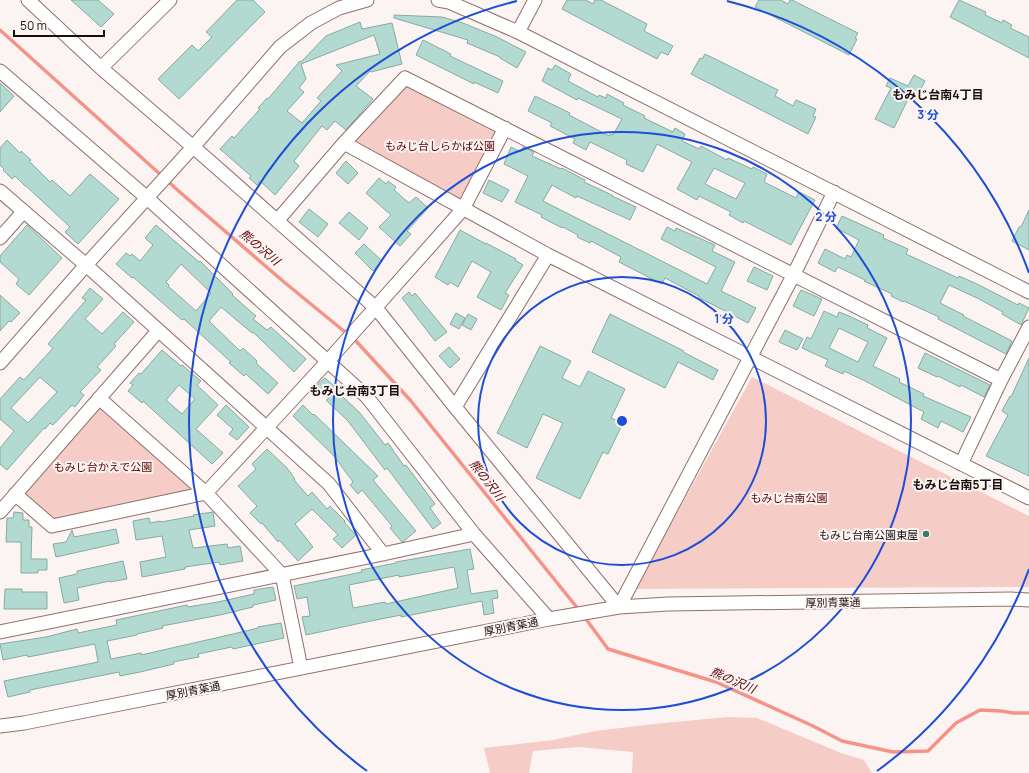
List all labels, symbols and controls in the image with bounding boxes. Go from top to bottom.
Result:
scale bar [14,12,104,38]
text: 50 m [20,17,47,34]
district label: もみじ台南4丁目 [892,86,984,103]
text: 3 分 [917,106,939,123]
park label: もみじ台しらかば公園 [385,138,495,153]
text: 2 分 [815,208,837,225]
water label: 熊の沢川 [236,225,285,270]
text: 1 分 [714,310,734,327]
district label: もみじ台南3丁目 [310,382,400,399]
centre of rings [615,414,629,428]
water label: 熊の沢川 [466,456,510,506]
park label: もみじ台かえで公園 [54,459,152,474]
district label: もみじ台南5丁目 [912,476,1004,493]
park label: もみじ台南公園 [751,490,828,505]
place label: もみじ台南公園東屋 [819,527,918,542]
marker: もみじ台南公園東屋 [921,529,931,539]
street label: 厚別青葉通 [805,594,861,610]
street label: 厚別青葉通 [483,613,539,639]
water label: 熊の沢川 [708,663,760,698]
street label: 厚別青葉通 [165,677,221,703]

